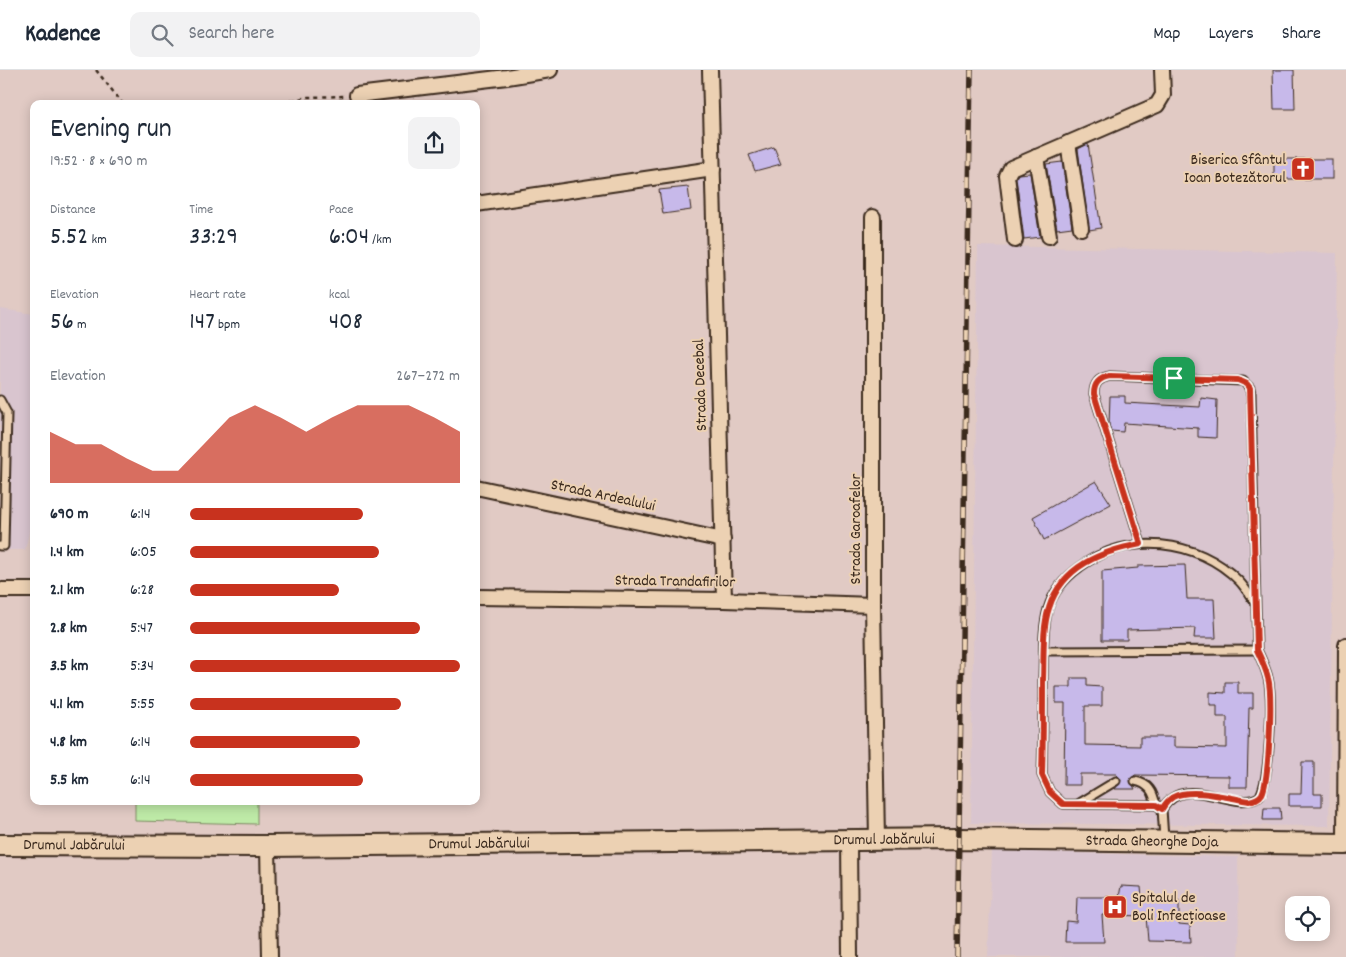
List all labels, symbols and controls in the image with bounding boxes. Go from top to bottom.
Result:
search box [130,12,480,57]
text: Kadence [25,18,100,52]
icon: search [148,21,176,49]
text: Search here [188,21,274,48]
text: Map [1153,22,1180,47]
text: Layers [1208,22,1254,47]
text: Share [1282,22,1321,47]
text: Evening run [50,111,172,151]
button: share [408,117,460,169]
place label: Biserica Sfântul Ioan Botezătorul [1184,149,1286,190]
text: 19:52 · 8 × 690 m [50,150,147,173]
church icon: Biserica Sfântul Ioan Botezătorul [1290,156,1316,182]
text: Distance [50,200,96,220]
text: Time [189,200,213,220]
text: Pace [329,200,353,220]
text: 5.52 [50,220,88,256]
text: 33:29 [189,220,238,256]
text: 6:04 [329,220,369,256]
text: km [88,230,107,250]
text: /km [369,230,392,250]
text: Elevation [50,285,99,305]
text: Heart rate [189,285,246,305]
text: kcal [329,285,350,305]
text: 56 [50,305,74,341]
text: 147 [189,305,215,341]
text: 408 [329,305,363,341]
text: m [74,315,87,335]
text: bpm [215,315,240,335]
street label: Strada Decebal [688,338,714,431]
pin [1153,357,1195,399]
icon: arrive [1160,364,1188,392]
text: Elevation [50,365,106,388]
text: 267–272 m [396,365,460,388]
street label: Strada Ardealului [549,474,657,518]
street label: Strada Garoafelor [845,474,868,584]
text: 690 m [50,503,89,526]
text: 6:14 [130,503,151,526]
text: 1.4 km [50,541,84,564]
text: 6:05 [130,541,157,564]
street label: Strada Trandafirilor [615,569,735,595]
text: 2.1 km [50,579,84,602]
text: 6:28 [130,579,154,602]
text: 2.8 km [50,617,87,640]
text: 5:47 [130,617,153,640]
text: 3.5 km [50,655,88,678]
text: 5:34 [130,655,154,678]
text: 4.1 km [50,693,84,716]
text: 5:55 [130,693,155,716]
text: 4.8 km [50,731,87,754]
text: 6:14 [130,731,151,754]
text: 5.5 km [50,769,89,792]
text: 6:14 [130,769,151,792]
street label: Drumul Jabărului [833,828,935,852]
street label: Strada Gheorghe Doja [1085,829,1219,854]
street label: Drumul Jabărului [428,832,530,856]
street label: Drumul Jabărului [23,834,125,857]
place label: Spitalul de Boli Infecțioase [1132,887,1226,928]
hospital icon: Spitalul de Boli Infecțioase [1102,894,1128,920]
map controls [1285,896,1330,941]
button: locate [1285,896,1330,941]

